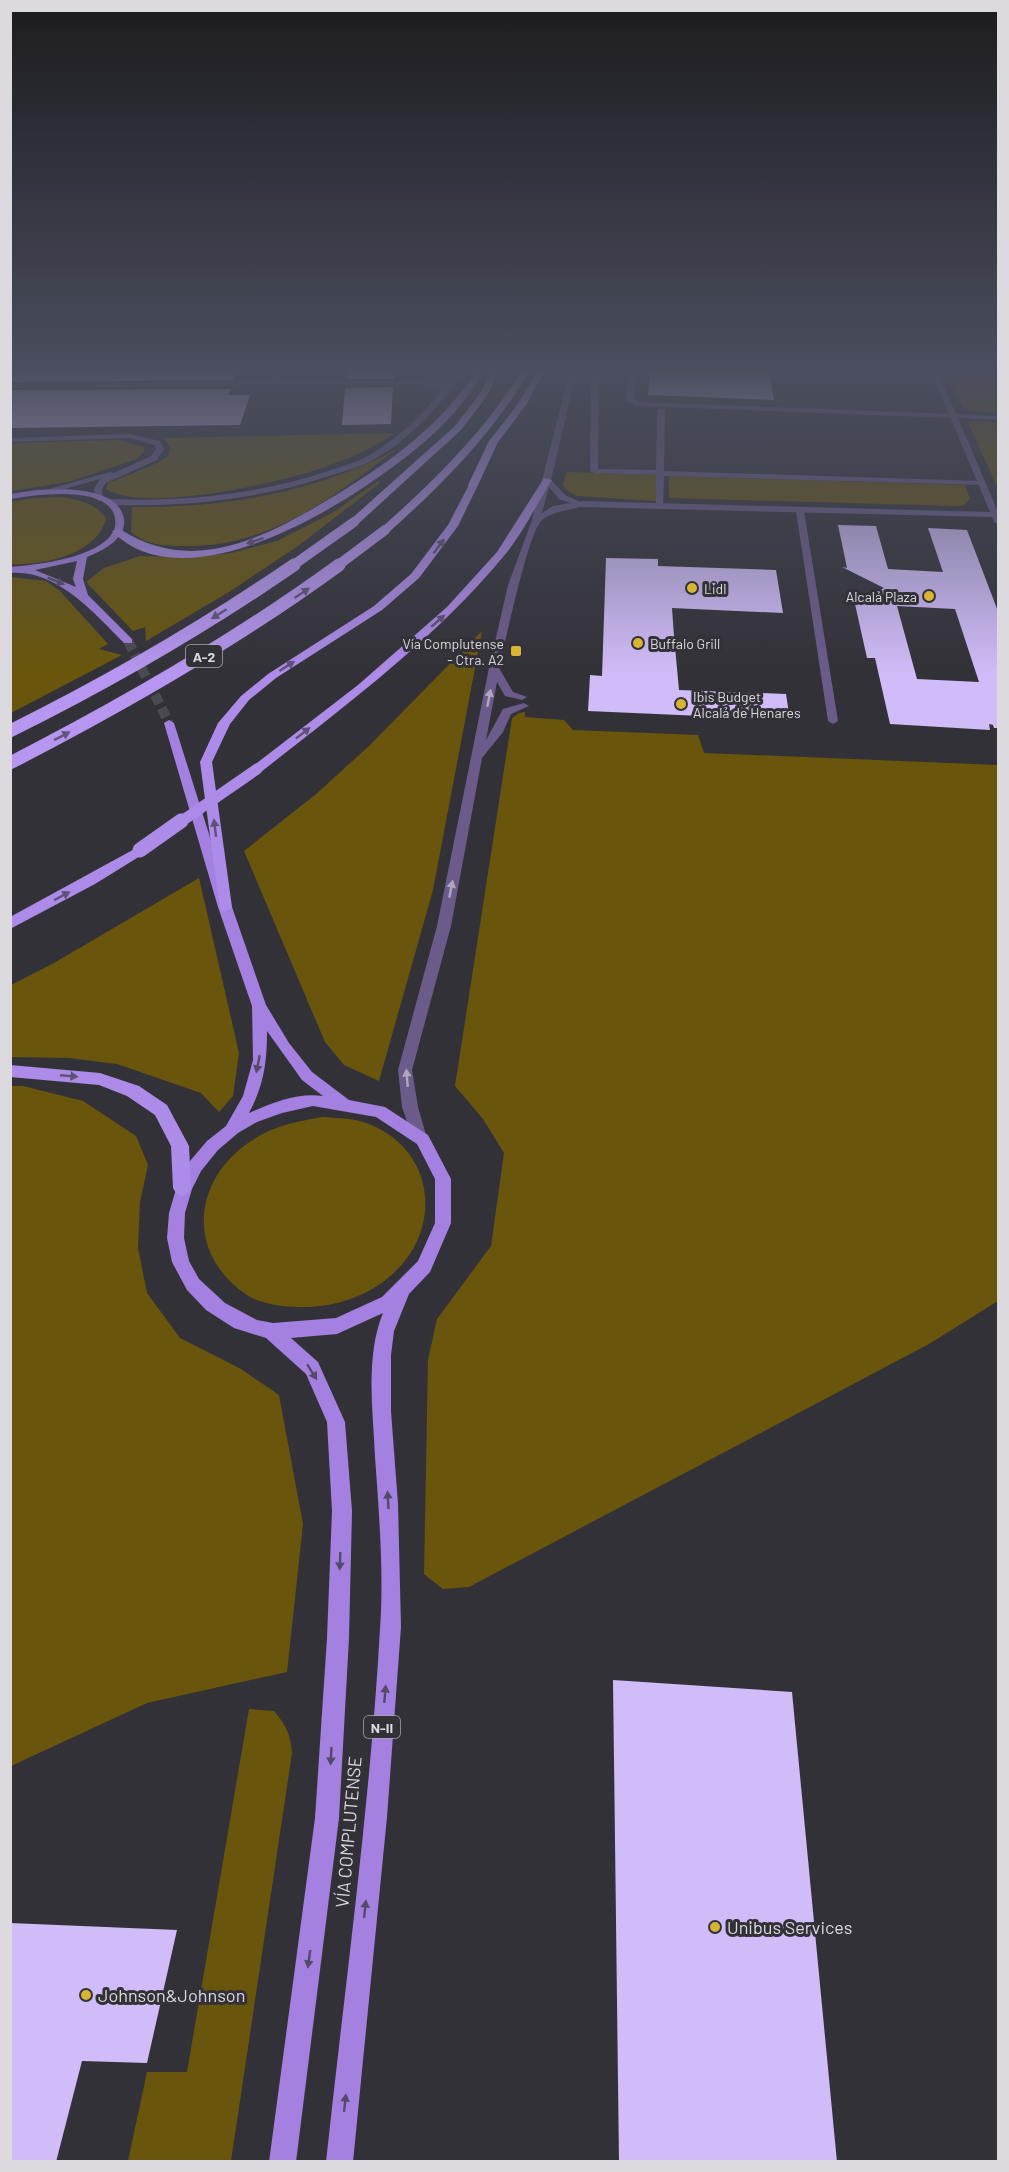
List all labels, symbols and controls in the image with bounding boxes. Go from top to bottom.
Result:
one-way arrow [246,536,264,546]
one-way arrow [433,538,445,554]
one-way arrow [47,577,65,586]
place label: Lidl [704,580,726,597]
marker: Lidl [685,581,699,595]
one-way arrow [293,587,310,598]
place label: Alcalá Plaza [846,588,917,605]
marker: Alcalá Plaza [922,589,936,603]
one-way arrow [211,609,227,620]
one-way arrow [430,615,445,628]
place label: Vía Complutense - Ctra. A2 [403,635,504,668]
place label: Buffalo Grill [650,635,720,652]
marker: Buffalo Grill [631,636,645,650]
marker: Vía Complutense - Ctra. A2 [509,644,523,658]
road number: A-2 [186,645,222,667]
one-way arrow [279,661,295,672]
one-way arrow [485,688,494,707]
place label: Ibis Budget Alcalá de Henares [693,688,801,721]
marker: Ibis Budget Alcalá de Henares [674,697,688,711]
one-way arrow [296,727,311,739]
one-way arrow [54,731,71,741]
one-way arrow [210,818,220,837]
one-way arrow [447,879,456,898]
one-way arrow [54,891,71,901]
one-way arrow [253,1055,262,1074]
one-way arrow [402,1068,412,1087]
one-way arrow [59,1071,78,1081]
one-way arrow [307,1364,318,1380]
one-way arrow [383,1490,392,1509]
one-way arrow [335,1552,345,1571]
one-way arrow [380,1685,390,1704]
road number: N-II [364,1716,400,1738]
one-way arrow [326,1746,335,1765]
street label: VÍA COMPLUTENSE [330,1755,366,1909]
one-way arrow [360,1900,370,1919]
place label: Unibus Services [727,1916,852,1938]
marker: Unibus Services [708,1920,722,1934]
one-way arrow [304,1950,313,1969]
place label: Johnson&Johnson [98,1984,245,2006]
marker: Johnson&Johnson [79,1988,93,2002]
one-way arrow [340,2094,350,2113]

